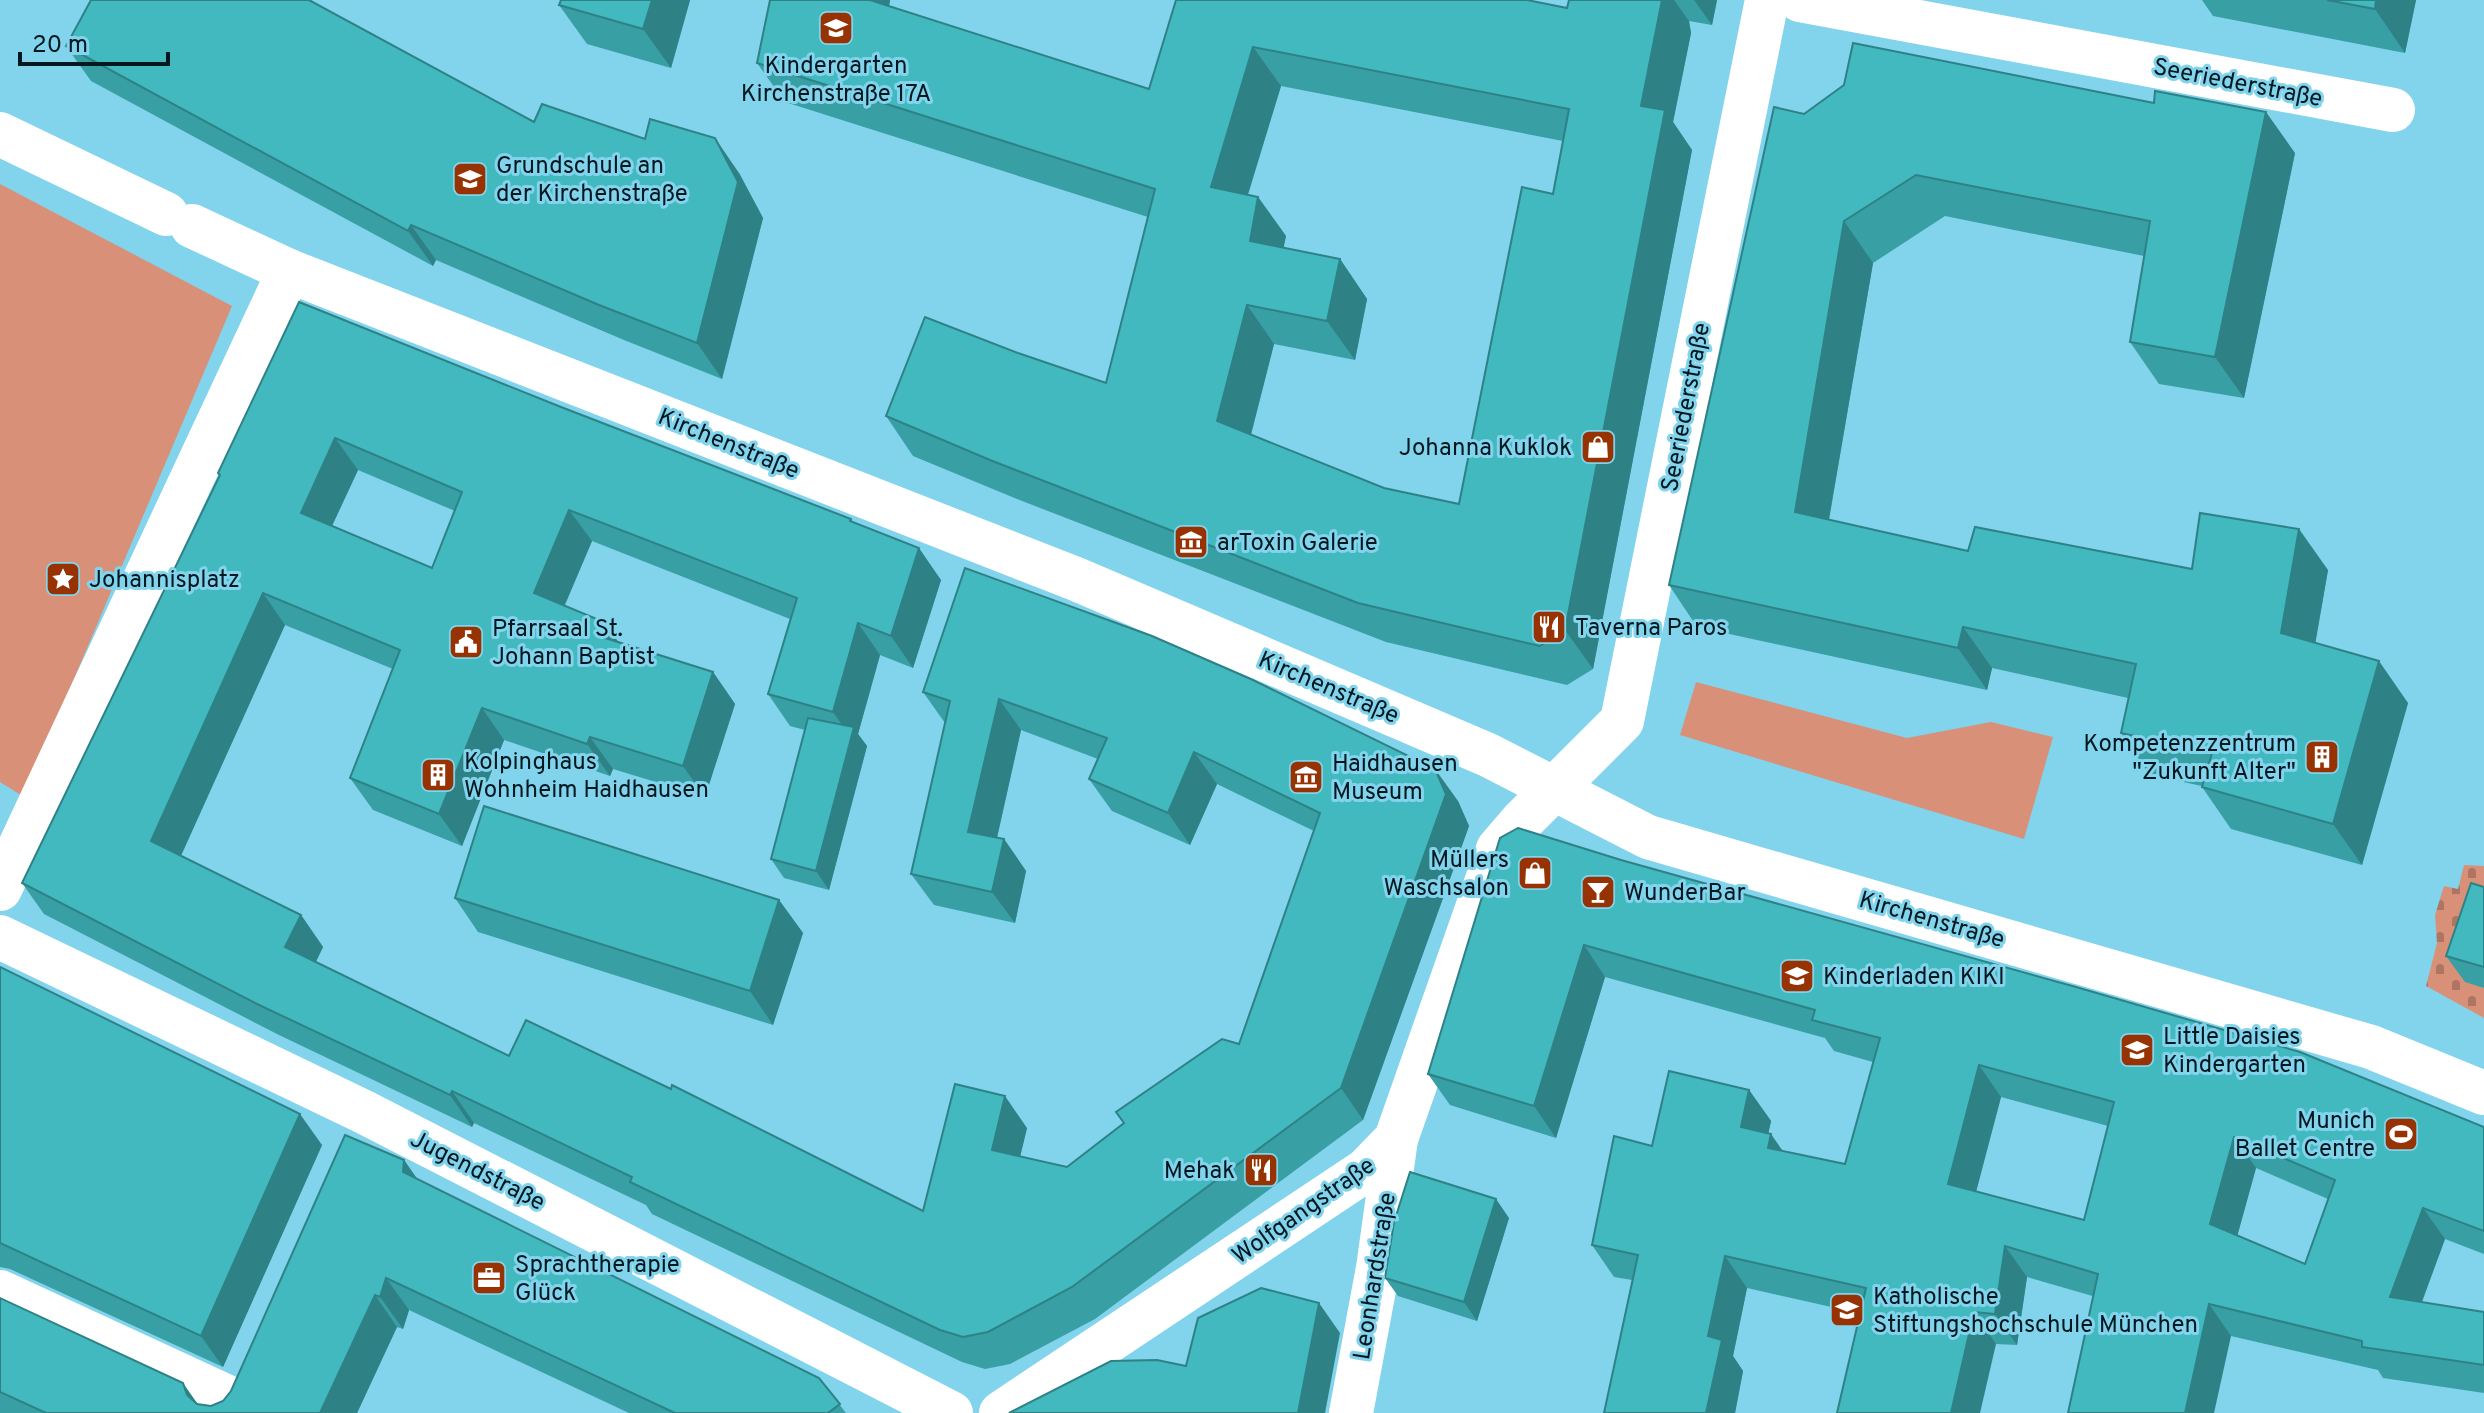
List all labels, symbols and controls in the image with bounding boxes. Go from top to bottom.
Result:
school or university icon: Kindergarten Kirchenstraße 17A [817,9,855,47]
scale bar [20,16,168,66]
text: 20 m [32,31,88,61]
place label: Kindergarten Kirchenstraße 17A [741,52,931,110]
street label: Seeriederstraße [2151,53,2325,115]
place label: Grundschule an der Kirchenstraße [496,152,688,210]
school or university icon: Grundschule an der Kirchenstraße [451,160,489,198]
street label: Seeriederstraße [1656,320,1718,494]
street label: Kirchenstraße [653,403,803,487]
shop icon: Johanna Kuklok [1579,428,1617,466]
place label: Johanna Kuklok [1399,434,1572,464]
museum icon: arToxin Galerie [1172,523,1210,561]
place label: arToxin Galerie [1217,529,1378,559]
place icon: Johannisplatz [44,560,82,598]
place label: Johannisplatz [89,566,240,596]
restaurant icon: Taverna Paros [1530,608,1568,646]
place label: Taverna Paros [1575,614,1727,644]
place label: Pfarrsaal St. Johann Baptist [492,615,655,673]
public building icon: Pfarrsaal St. Johann Baptist [447,623,485,661]
street label: Kirchenstraße [1253,646,1403,732]
place label: Kompetenzzentrum "Zukunft Alter" [2083,730,2296,788]
building icon: Kompetenzzentrum "Zukunft Alter" [2303,738,2341,776]
place label: Kolpinghaus Wohnheim Haidhausen [464,748,709,806]
place label: Haidhausen Museum [1332,750,1458,808]
building icon: Kolpinghaus Wohnheim Haidhausen [419,756,457,794]
museum icon: Haidhausen Museum [1287,758,1325,796]
place label: Müllers Waschsalon [1384,846,1509,904]
shop icon: Müllers Waschsalon [1516,854,1554,892]
bar icon: WunderBar [1579,873,1617,911]
place label: WunderBar [1624,879,1746,909]
street label: Kirchenstraße [1855,886,2008,956]
school or university icon: Kinderladen KIKI [1778,957,1816,995]
place label: Kinderladen KIKI [1823,963,2005,993]
place label: Little Daisies Kindergarten [2163,1023,2306,1081]
school or university icon: Little Daisies Kindergarten [2118,1031,2156,1069]
place label: Munich Ballet Centre [2235,1107,2375,1165]
sports icon: Munich Ballet Centre [2382,1115,2420,1153]
street label: Jugendstraße [405,1125,549,1219]
street label: Wolfgangstraße [1227,1151,1381,1272]
restaurant icon: Mehak [1242,1151,1280,1189]
place label: Mehak [1164,1157,1235,1187]
street label: Leonhardstraße [1348,1190,1404,1362]
place label: Sprachtherapie Glück [515,1251,680,1309]
office icon: Sprachtherapie Glück [470,1259,508,1297]
place label: Katholische Stiftungshochschule München [1873,1283,2198,1341]
school or university icon: Katholische Stiftungshochschule München [1828,1291,1866,1329]

